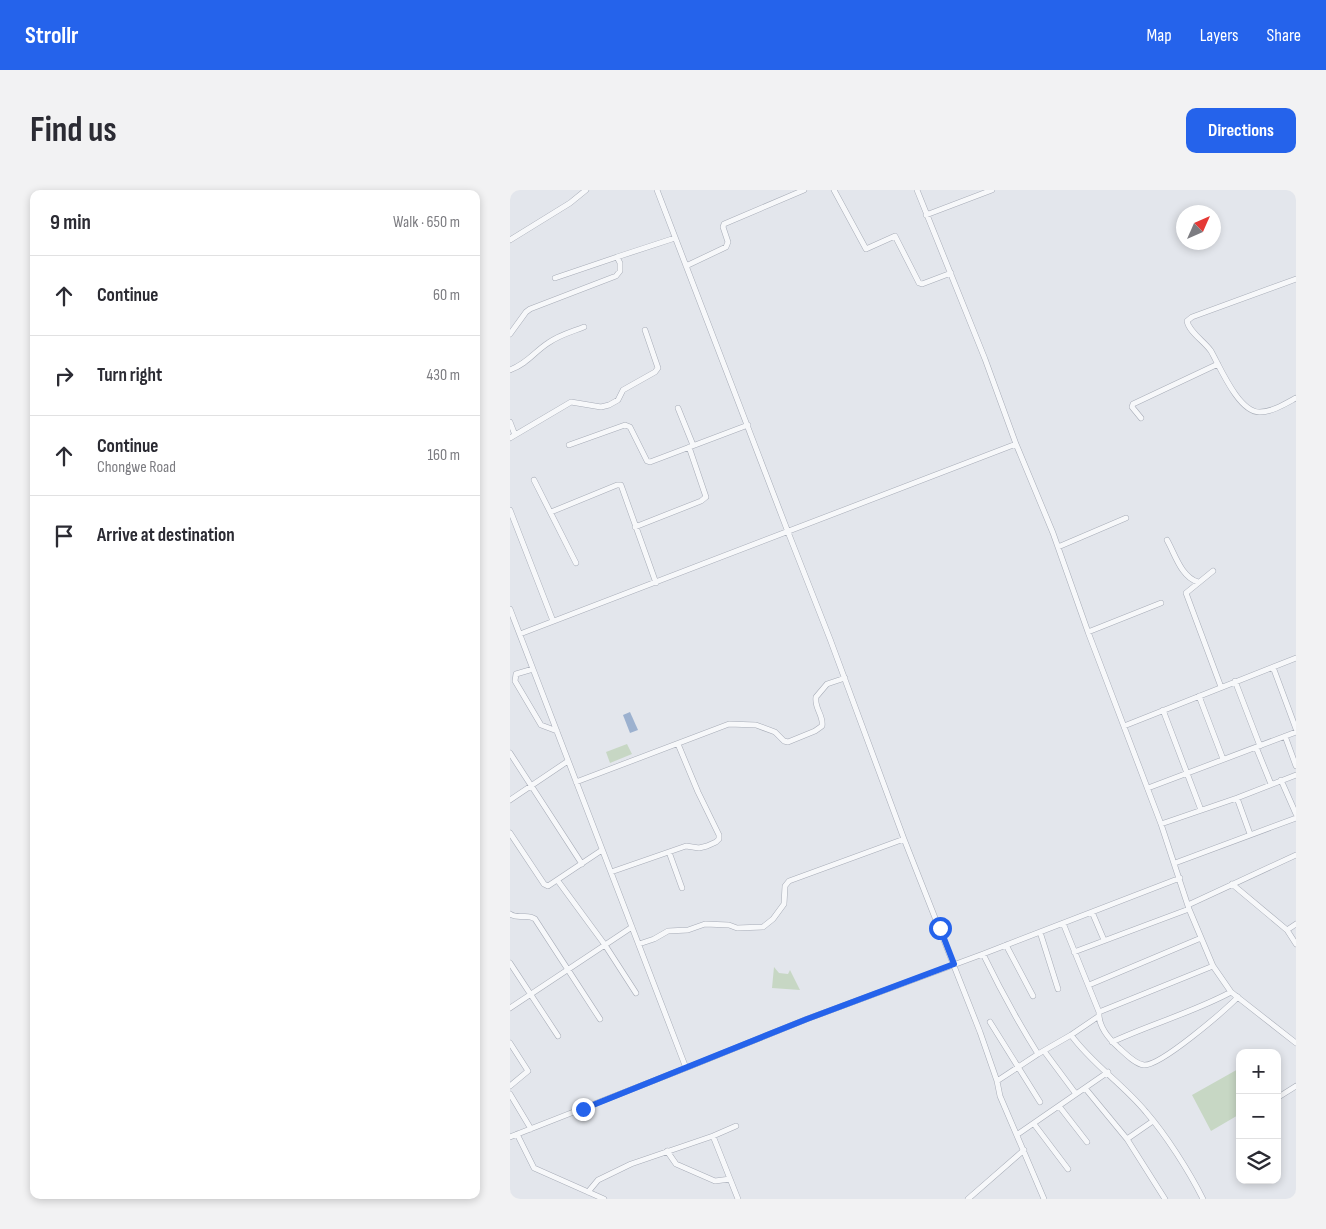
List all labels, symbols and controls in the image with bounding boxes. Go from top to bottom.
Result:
text: Strollr [25,21,79,50]
text: Map [1147,25,1172,46]
text: Layers [1200,25,1239,46]
text: Share [1267,25,1301,46]
button: Directions [1186,108,1296,153]
text: Find us [30,109,117,152]
north arrow [1176,205,1221,250]
text: 9 min [50,210,91,235]
text: Walk · 650 m [393,213,460,232]
icon: ahead [50,282,78,310]
text: Continue [97,284,158,307]
text: 60 m [433,286,460,305]
icon: right [50,362,78,390]
text: Turn right [97,364,162,387]
text: 430 m [427,366,460,385]
text: Continue [97,435,158,458]
icon: ahead [50,442,78,470]
text: 160 m [427,446,460,465]
text: Chongwe Road [97,458,176,477]
icon: arrive [50,522,78,550]
text: Arrive at destination [97,524,235,547]
route start [929,917,952,940]
map controls [1236,1049,1281,1184]
button: + [1236,1049,1281,1094]
button: − [1236,1094,1281,1139]
route end [572,1098,595,1121]
button: layers [1236,1139,1281,1184]

